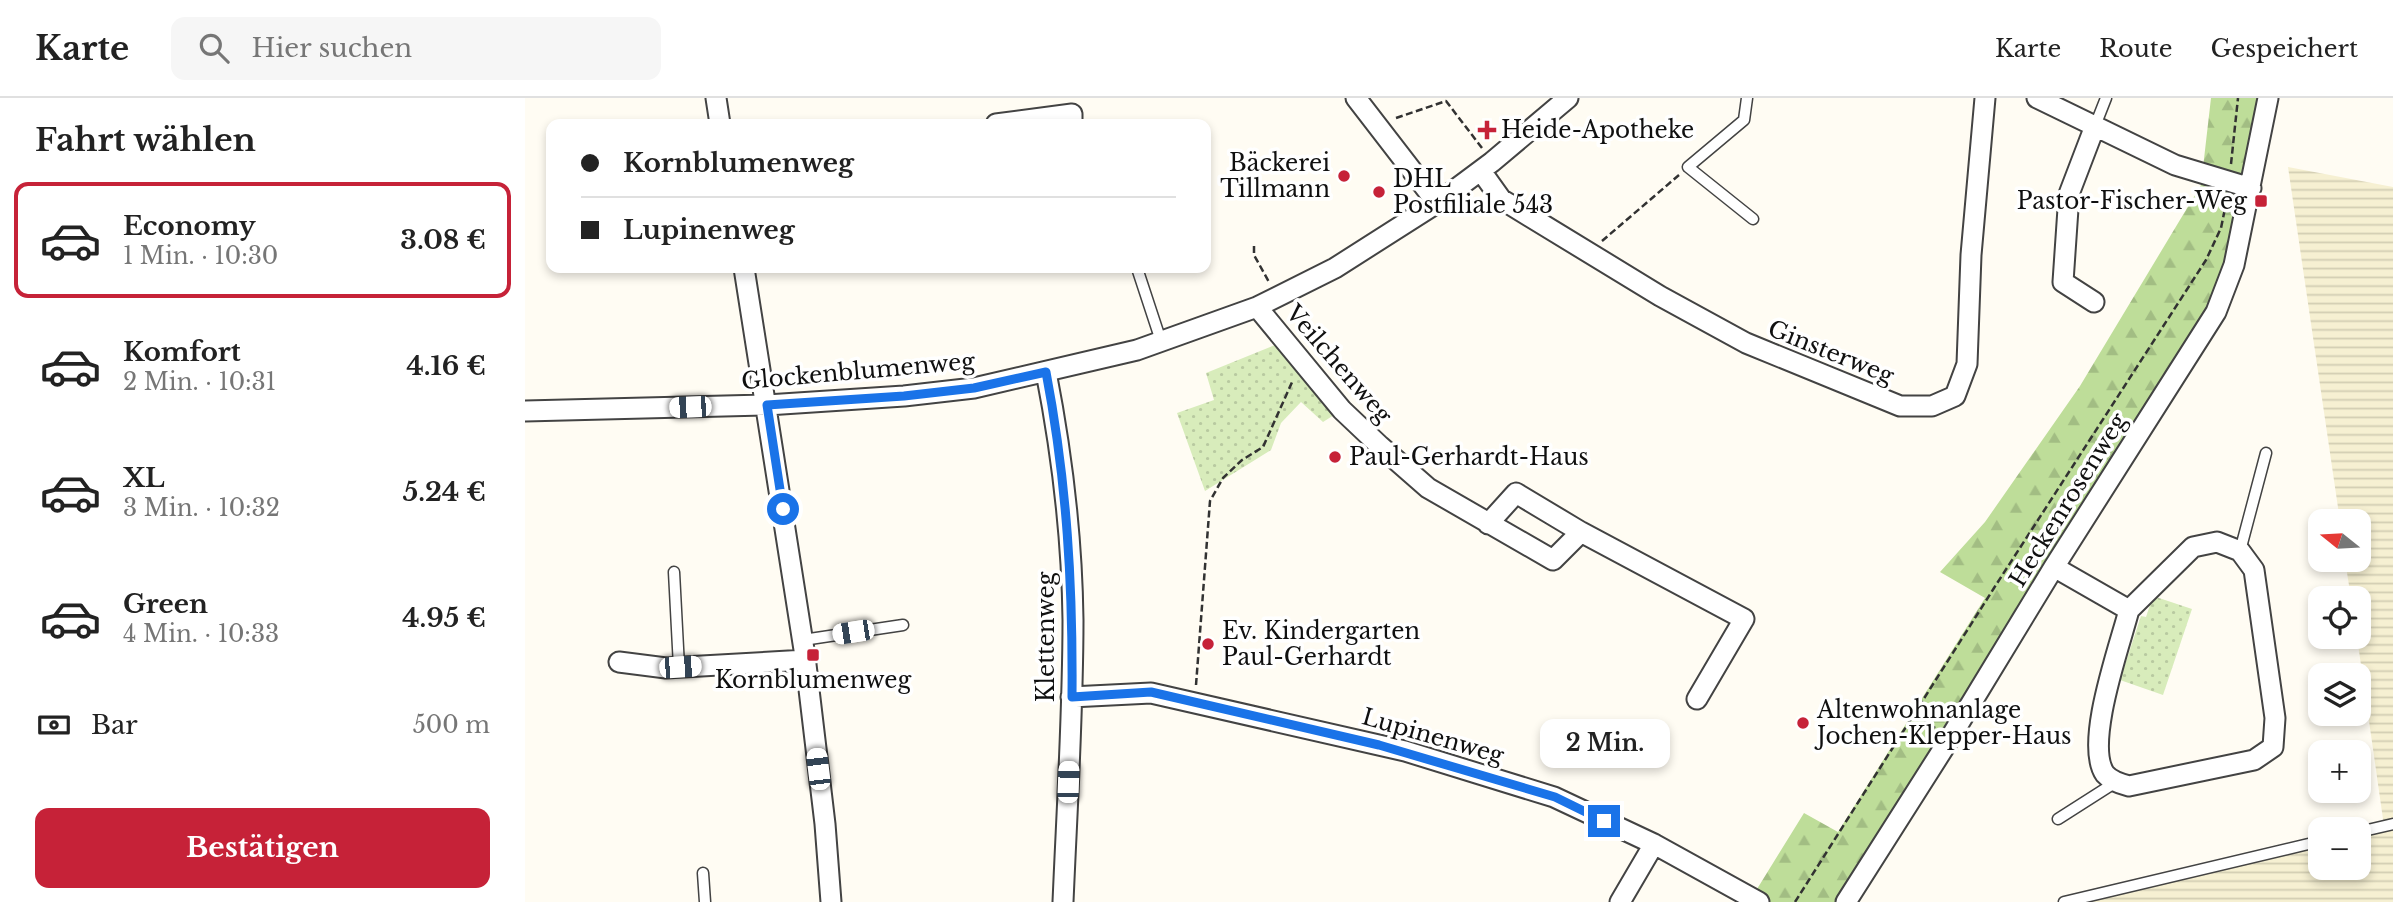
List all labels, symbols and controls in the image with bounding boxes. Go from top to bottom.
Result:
search box [171,17,661,80]
text: Karte [35,28,129,69]
icon: search [195,29,233,67]
text: Hier suchen [251,32,412,64]
text: Karte [1995,34,2061,63]
text: Route [2099,34,2173,63]
text: Gespeichert [2211,34,2358,63]
place label: Heide-Apotheke [1501,116,1694,144]
text: Fahrt wählen [35,120,256,160]
marker: Heide-Apotheke [1479,122,1495,138]
text: Kornblumenweg [623,147,854,179]
place label: Bäckerei Tillmann [1220,149,1330,203]
place label: DHL Postfiliale 543 [1393,165,1553,219]
marker: Bäckerei Tillmann [1336,168,1352,184]
marker: DHL Postfiliale 543 [1371,184,1387,200]
place label: Pastor-Fischer-Weg [2017,187,2247,215]
marker: Pastor-Fischer-Weg [2253,193,2269,209]
icon: car [39,209,102,272]
text: Economy [123,210,256,242]
text: Lupinenweg [623,214,795,246]
text: 3.08 € [400,224,486,256]
text: 1 Min. · 10:30 [123,242,278,270]
street label: Veilchenweg [1279,298,1398,429]
street label: Ginsterweg [1764,314,1898,390]
icon: car [39,335,102,398]
text: Komfort [123,336,241,368]
street label: Glockenblumenweg [740,347,976,395]
text: 4.16 € [406,350,486,382]
text: 2 Min. · 10:31 [123,368,276,396]
car [669,396,712,418]
street label: Heckenrosenweg [2003,408,2133,592]
place label: Paul-Gerhardt-Haus [1349,443,1589,471]
marker: Paul-Gerhardt-Haus [1327,449,1343,465]
icon: car [39,461,102,524]
text: XL [123,462,165,494]
text: 5.24 € [403,476,486,508]
route start [767,493,799,525]
text: 3 Min. · 10:32 [123,494,280,522]
north arrow [2308,509,2371,572]
map controls [2308,509,2371,880]
street label: Klettenweg [1032,571,1060,702]
button: locate [2308,586,2371,649]
icon: car [39,587,102,650]
text: Green [123,588,208,620]
text: 4.95 € [402,602,486,634]
place label: Ev. Kindergarten Paul-Gerhardt [1222,617,1420,671]
car [831,618,876,646]
text: 4 Min. · 10:33 [123,620,279,648]
marker: Ev. Kindergarten Paul-Gerhardt [1200,636,1216,652]
marker: Kornblumenweg [805,647,821,663]
car [659,655,702,679]
button: layers [2308,663,2371,726]
place label: Kornblumenweg [715,666,911,694]
place label: Altenwohnanlage Jochen-Klepper-Haus [1814,696,2072,750]
street label: Lupinenweg [1359,702,1507,770]
icon: cash [35,706,73,744]
text: Bar [91,709,138,741]
text: 500 m [413,711,490,739]
marker: Altenwohnanlage Jochen-Klepper-Haus [1795,715,1811,731]
callout: 2 Min. [1539,720,1669,768]
text: 2 Min. [1566,729,1644,757]
button: + [2308,740,2371,803]
car [806,747,831,791]
car [1057,761,1080,803]
route end [1588,805,1620,837]
button: Bestätigen [35,808,490,888]
button: − [2308,817,2371,880]

